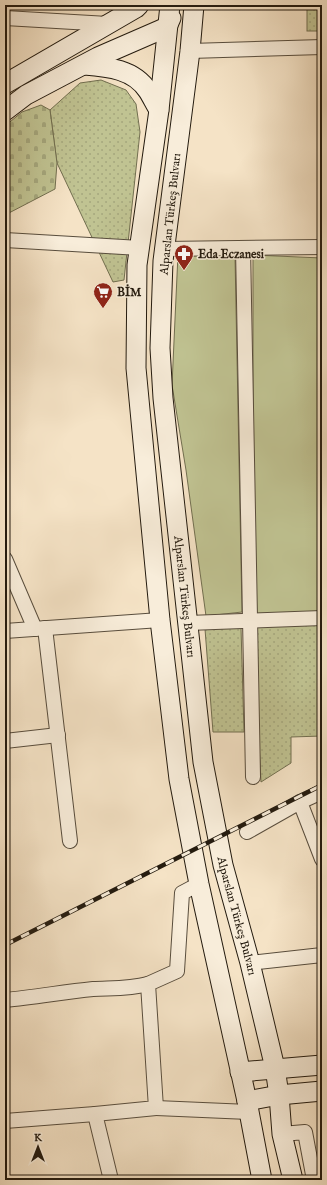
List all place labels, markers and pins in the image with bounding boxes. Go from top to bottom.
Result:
pharmacy icon: Eda Eczanesi [173,243,195,271]
place label: Eda Eczanesi [198,247,265,262]
supermarket icon: BİM [92,281,114,309]
place label: BİM [117,284,142,300]

